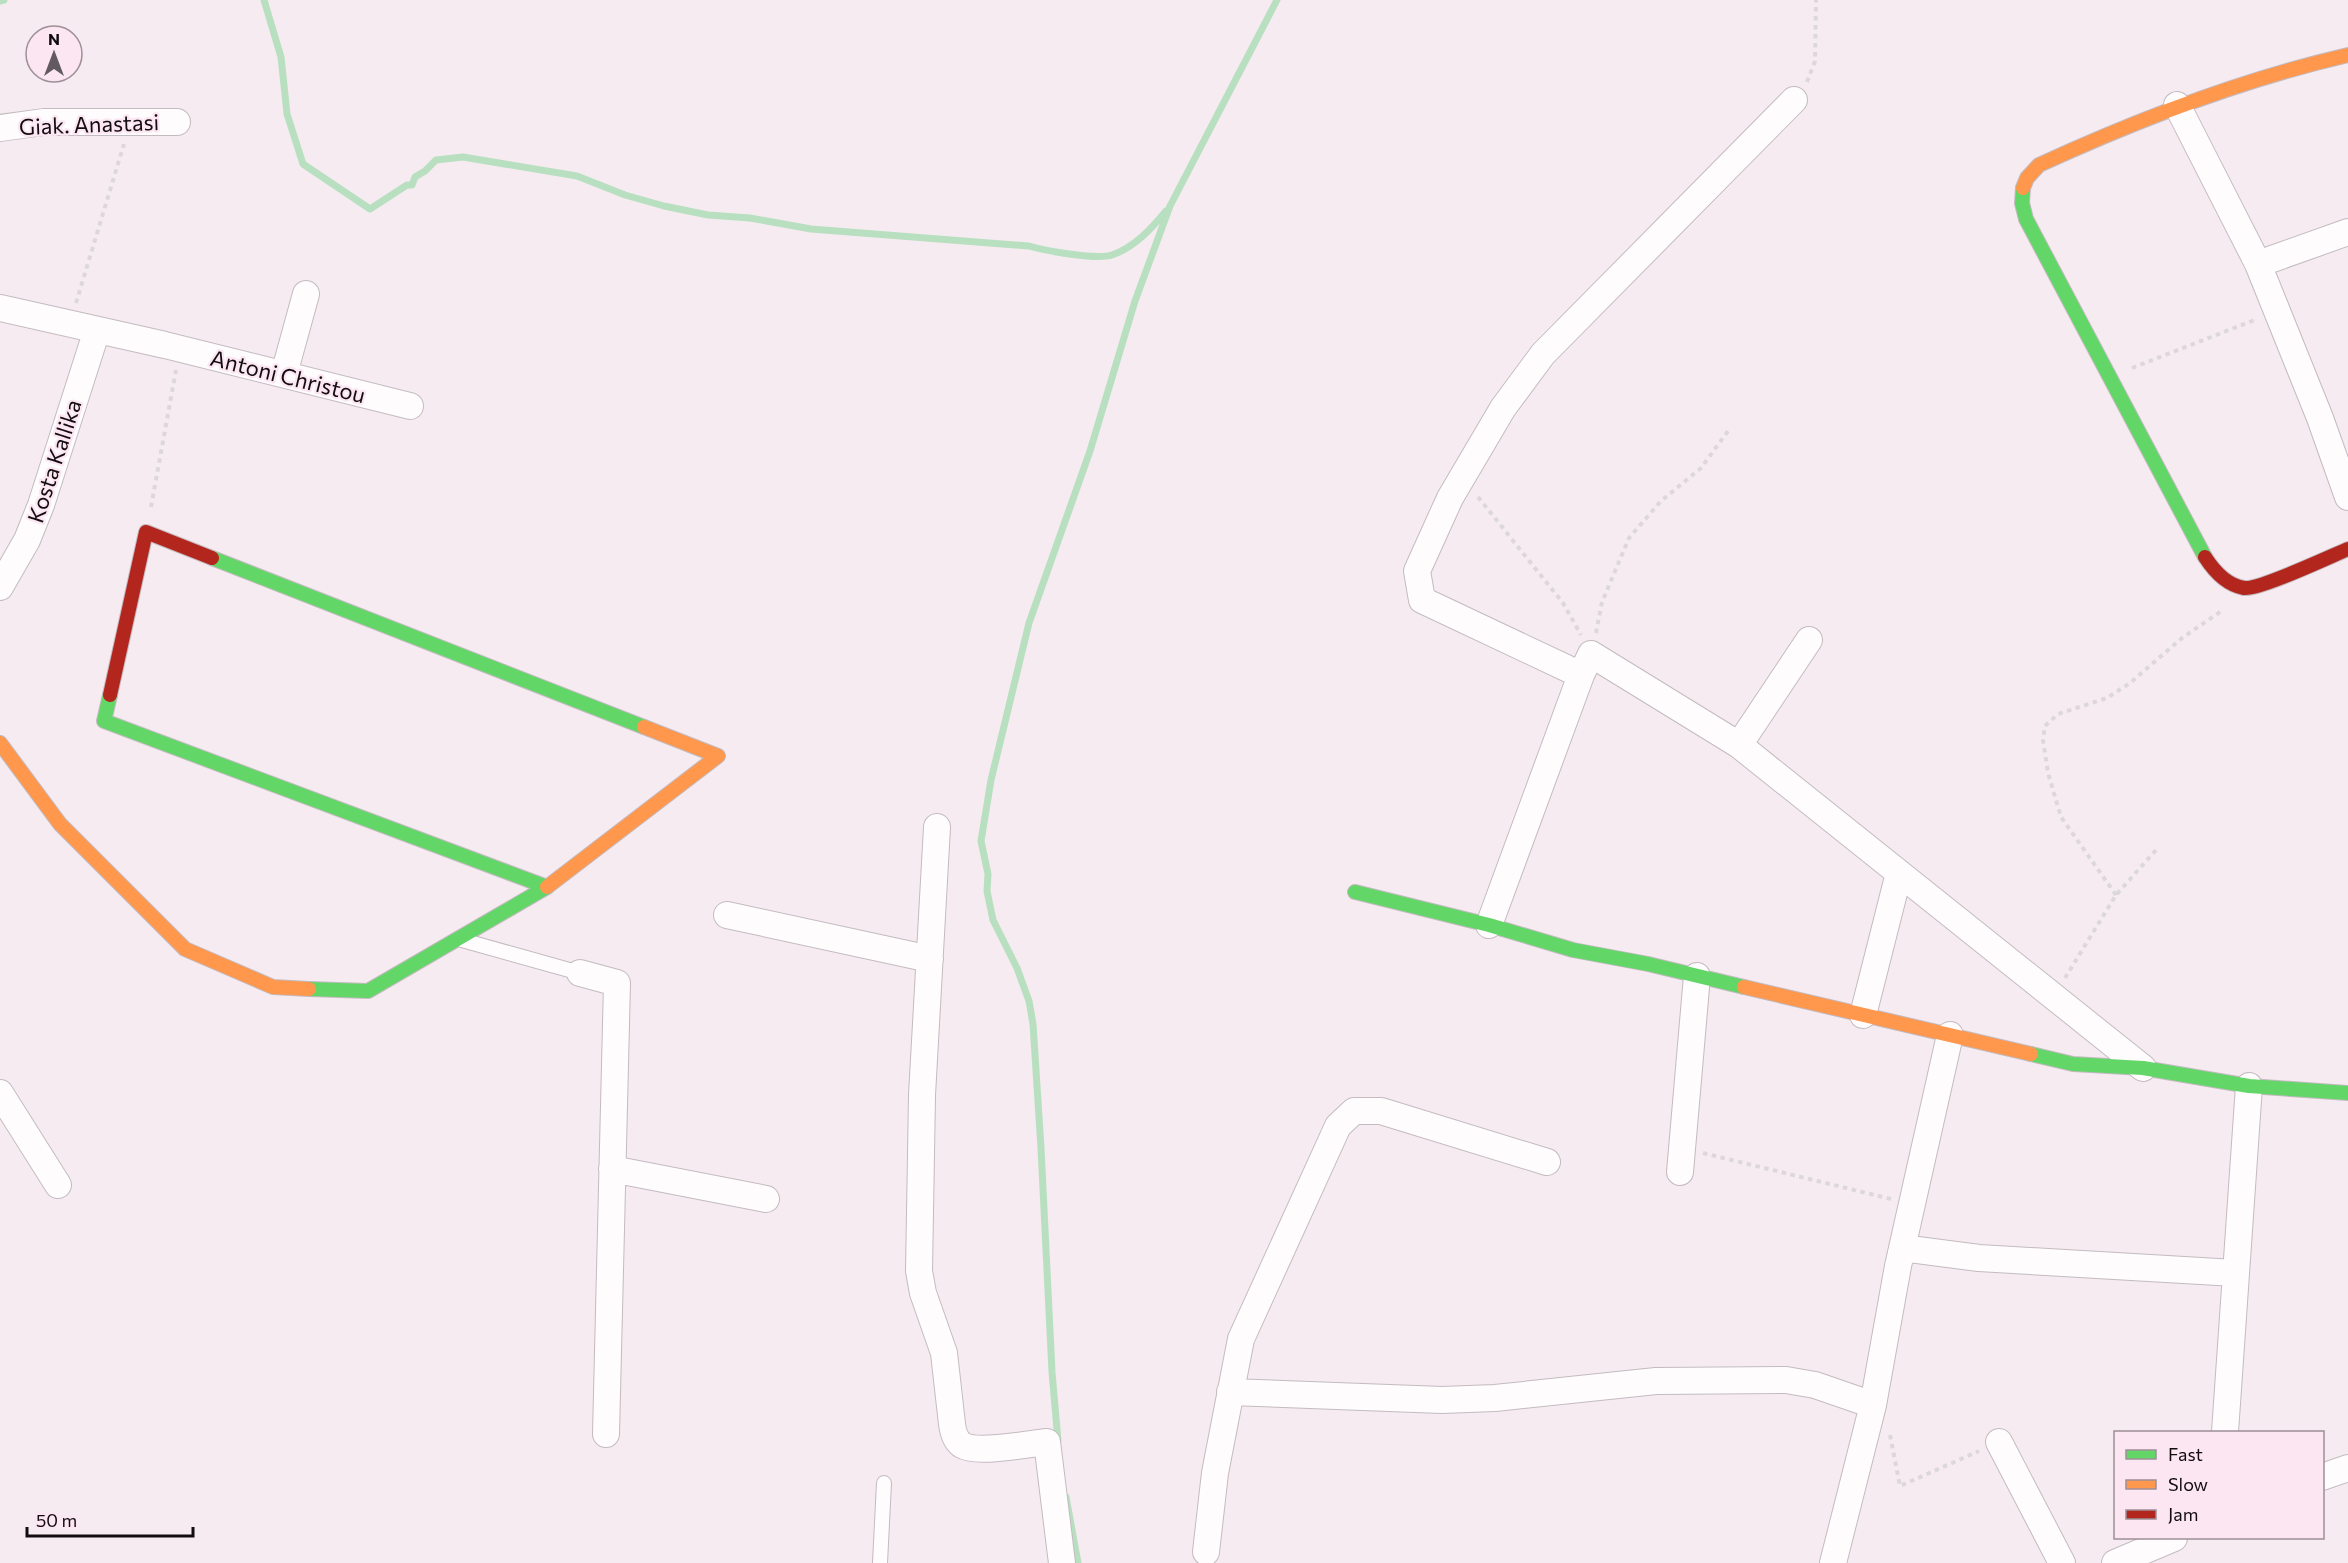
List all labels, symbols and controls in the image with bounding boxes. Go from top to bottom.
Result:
north arrow [24,24,84,84]
text: N [48,29,60,48]
street label: Giak. Anastasi [19,108,159,140]
street label: Antoni Christou [208,344,368,408]
street label: Kosta Kallika [21,396,87,526]
legend [2114,1431,2324,1539]
text: Fast [2168,1443,2203,1465]
text: Slow [2168,1473,2208,1495]
scale bar [27,1500,194,1538]
text: Jam [2168,1503,2198,1525]
text: 50 m [36,1509,77,1531]

